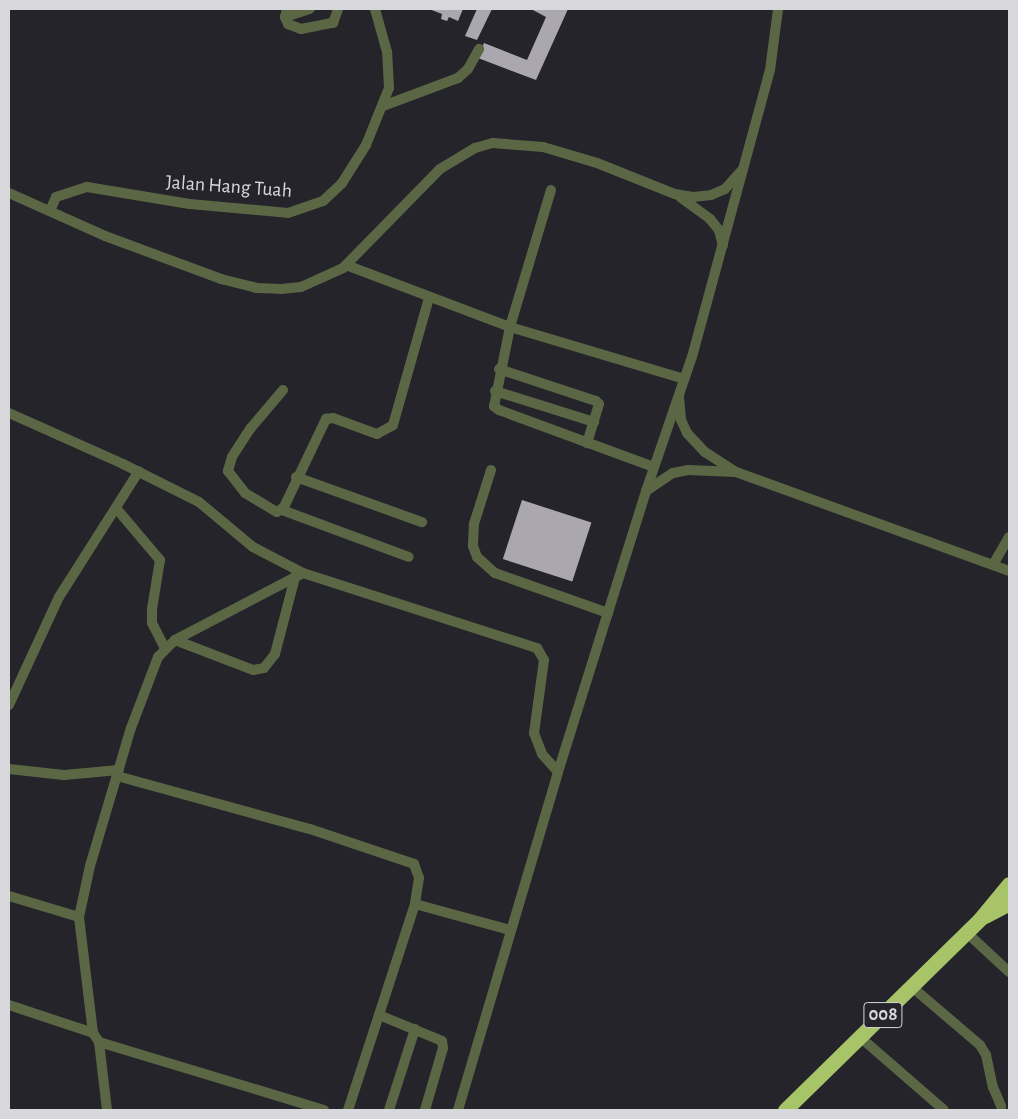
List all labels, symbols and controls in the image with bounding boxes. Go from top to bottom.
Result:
street label: Jalan Hang Tuah [165,171,293,203]
road number: 008 [863,998,903,1032]

